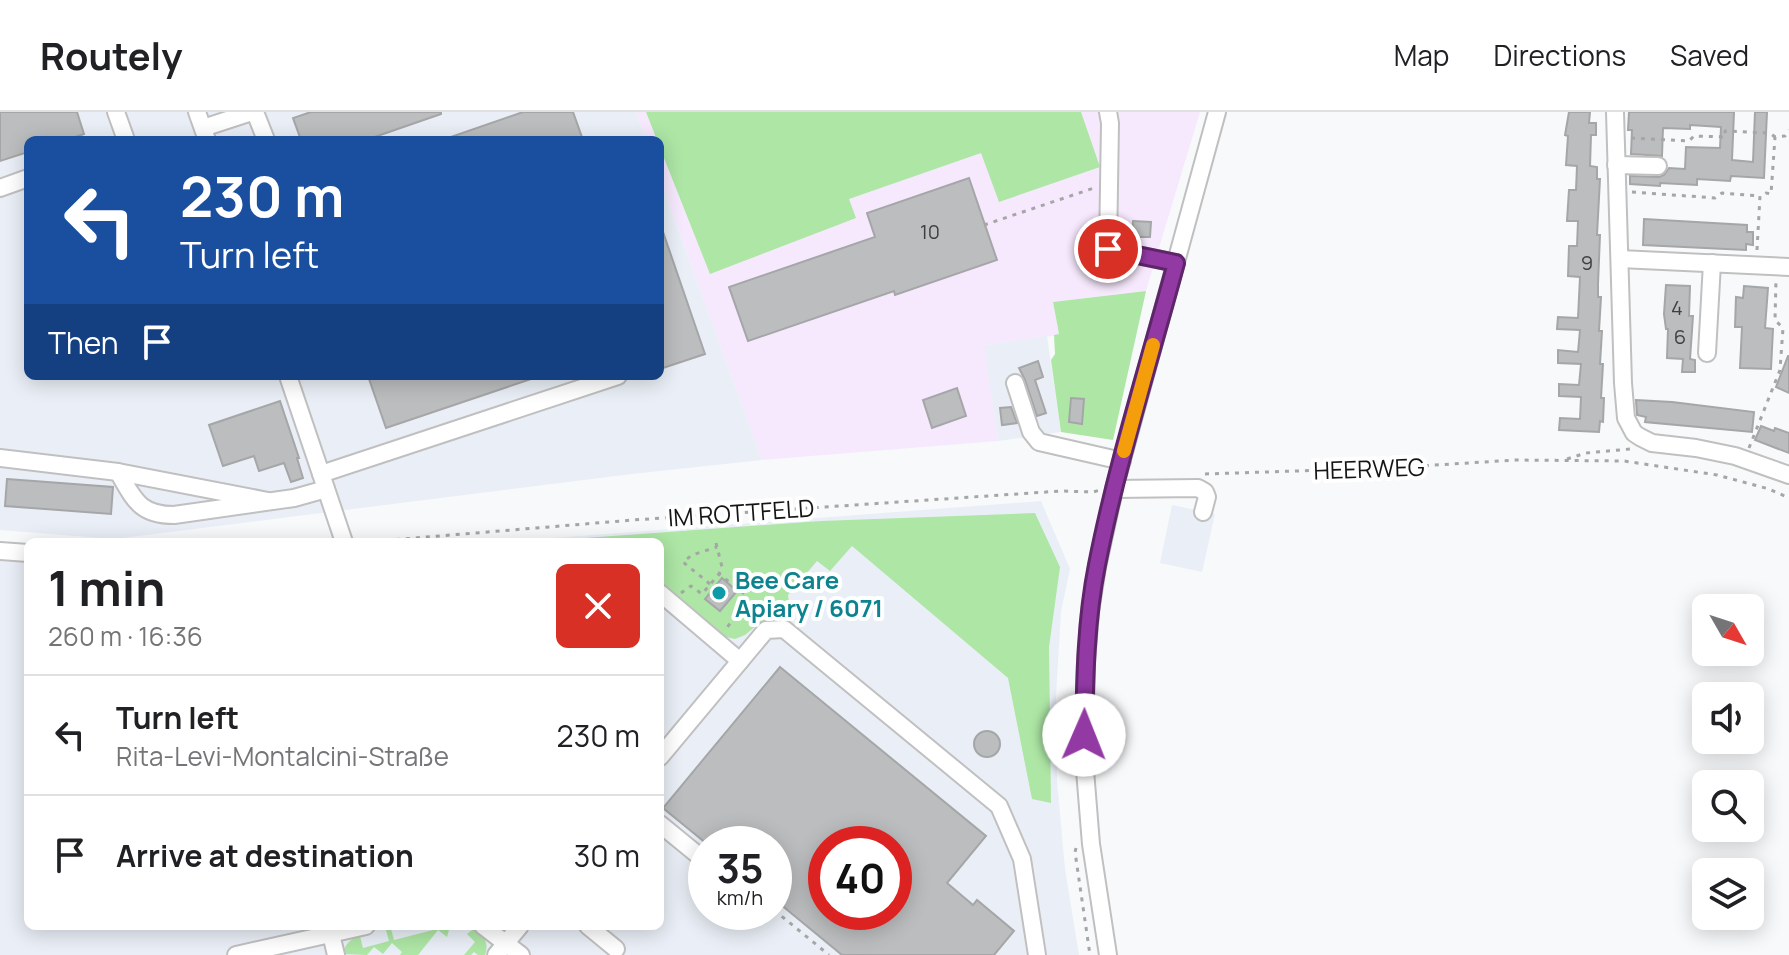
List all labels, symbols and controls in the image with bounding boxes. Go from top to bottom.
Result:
text: Routely [40,29,183,81]
text: Map [1394,36,1449,74]
text: Directions [1493,36,1626,74]
text: Saved [1670,36,1749,74]
text: 230 m [180,157,344,234]
icon: left [48,168,152,272]
pin [1074,215,1142,283]
house number: 10 [920,218,940,245]
icon: arrive [1086,227,1130,271]
text: Turn left [180,230,319,279]
house number: 9 [1581,249,1593,276]
house number: 4 [1671,294,1683,321]
icon: arrive [135,320,179,364]
text: Then [48,322,119,363]
house number: 6 [1674,323,1686,350]
street label: HEERWEG [1313,450,1425,486]
street label: IM ROTTFELD [667,490,815,534]
text: 1 min [48,555,165,620]
place label: Bee Care Apiary / 6071 [735,563,883,624]
button: close [556,564,640,648]
marker: Bee Care Apiary / 6071 [710,584,728,602]
north arrow [1692,594,1764,666]
map controls [1692,594,1764,930]
text: 260 m · 16:36 [48,618,203,654]
button: sound [1692,682,1764,754]
position arrow [1042,693,1126,777]
text: Turn left [116,697,239,738]
icon: left [48,713,92,757]
text: 230 m [557,715,640,756]
text: Rita-Levi-Montalcini-Straße [116,738,449,774]
button: search [1692,770,1764,842]
speed limit sign: 40 [808,826,912,930]
icon: arrive [48,833,92,877]
text: Arrive at destination [116,835,414,876]
text: 30 m [574,835,640,876]
text: 35 [717,840,763,895]
button: layers [1692,858,1764,930]
text: km/h [717,884,763,911]

